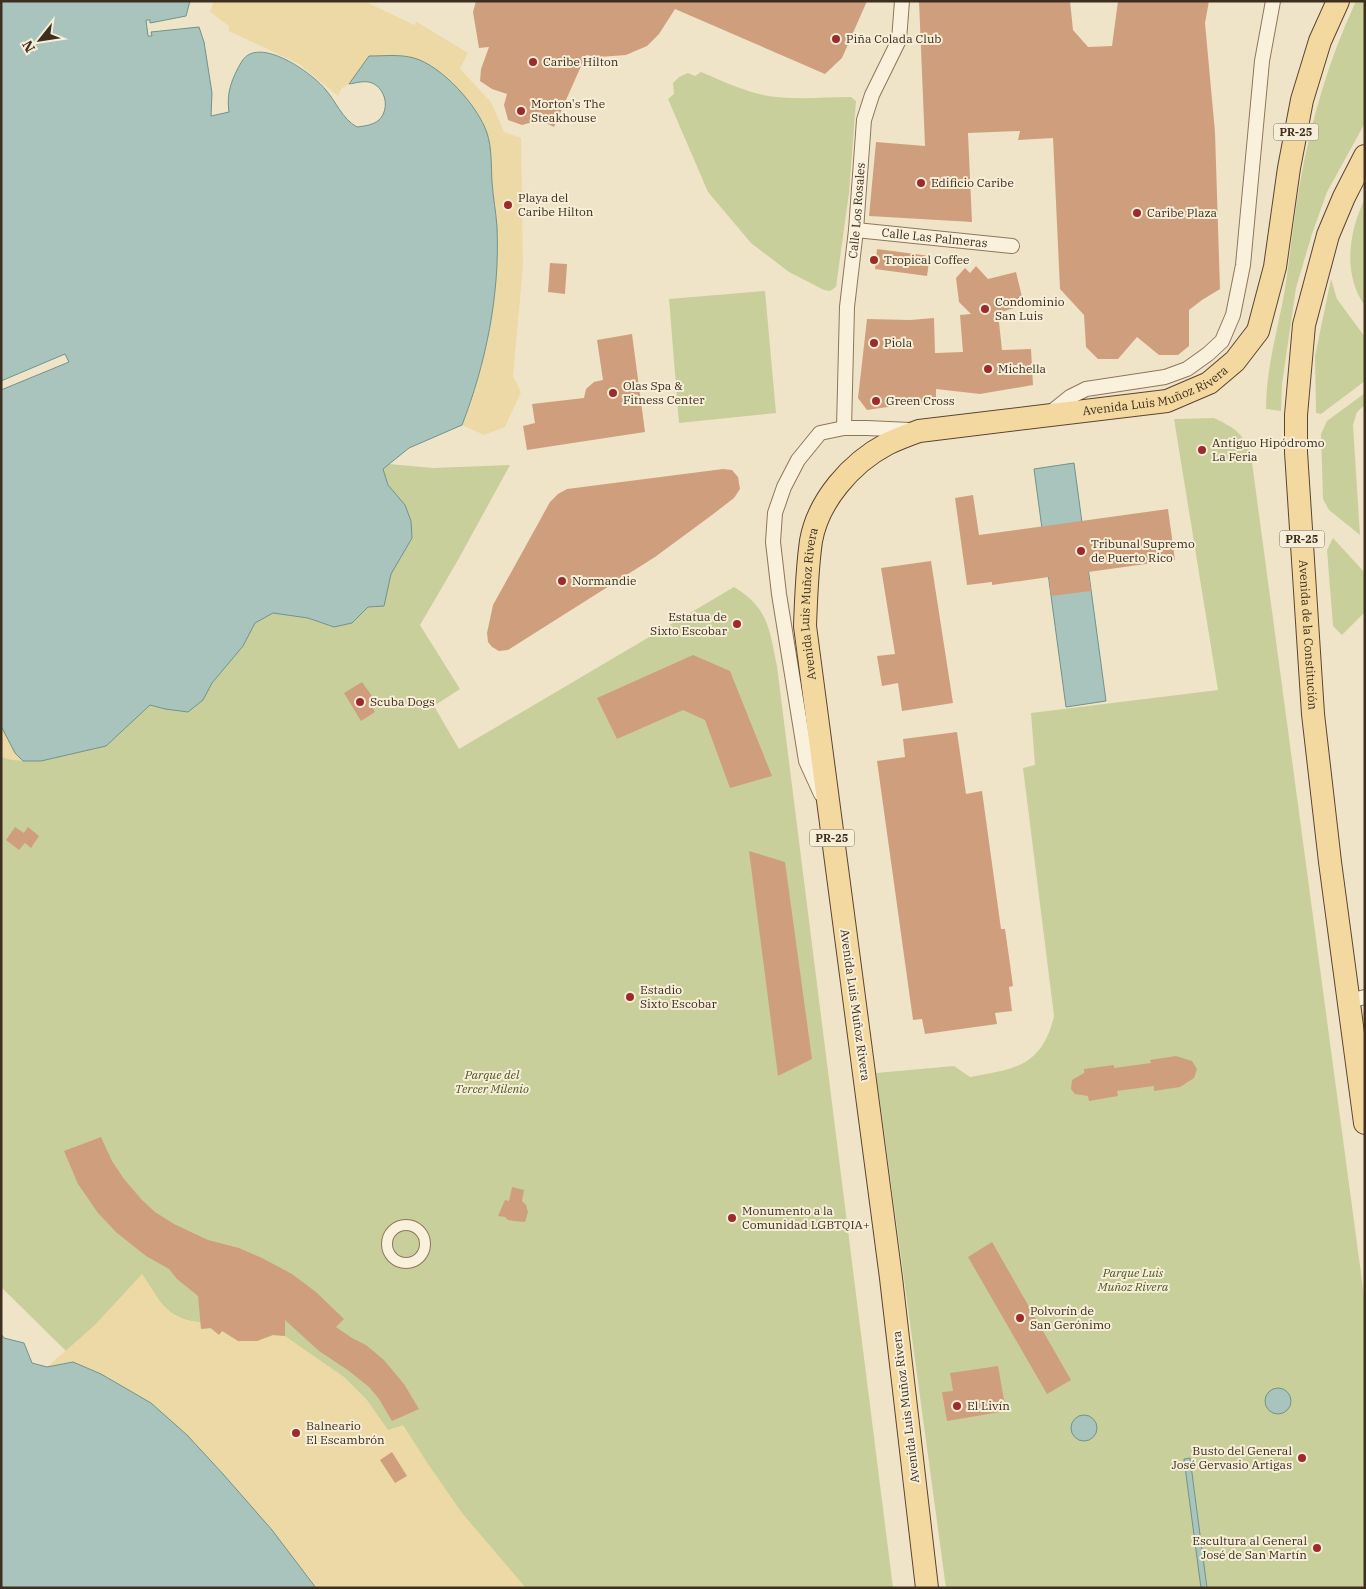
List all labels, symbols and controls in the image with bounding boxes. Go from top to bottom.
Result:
north arrow [15,15,65,65]
place label: Piña Colada Club [846,31,942,46]
marker: Piña Colada Club [830,33,842,45]
text: N [18,37,39,56]
place label: Caribe Hilton [543,54,619,69]
marker: Caribe Hilton [527,56,539,68]
place label: Morton's The Steakhouse [531,96,605,125]
marker: Morton's The Steakhouse [515,105,527,117]
road number: PR-25 [1274,124,1318,140]
street label: Calle Los Rosales [845,162,868,259]
place label: Edificio Caribe [931,175,1014,190]
marker: Edificio Caribe [915,177,927,189]
place label: Playa del Caribe Hilton [518,190,594,219]
marker: Playa del Caribe Hilton [502,199,514,211]
place label: Caribe Plaza [1147,205,1218,220]
marker: Caribe Plaza [1131,207,1143,219]
street label: Calle Las Palmeras [881,225,988,250]
place label: Tropical Coffee [884,252,969,267]
marker: Tropical Coffee [868,254,880,266]
place label: Condominio San Luis [995,294,1065,323]
marker: Condominio San Luis [979,303,991,315]
place label: Piola [884,335,913,350]
marker: Piola [868,337,880,349]
place label: Michella [998,361,1047,376]
street label: Avenida Luis Muñoz Rivera [1082,362,1231,418]
marker: Michella [982,363,994,375]
place label: Olas Spa & Fitness Center [623,378,705,407]
marker: Olas Spa & Fitness Center [607,387,619,399]
place label: Green Cross [886,393,955,408]
marker: Green Cross [870,395,882,407]
place label: Antiguo Hipódromo La Feria [1212,435,1325,464]
marker: Antiguo Hipódromo La Feria [1196,444,1208,456]
street label: Avenida Luis Muñoz Rivera [797,525,821,681]
road number: PR-25 [1280,530,1324,548]
place label: Tribunal Supremo de Puerto Rico [1091,536,1195,565]
marker: Tribunal Supremo de Puerto Rico [1075,545,1087,557]
street label: Avenida de la Constitución [1296,559,1321,711]
place label: Normandie [572,573,637,588]
marker: Normandie [556,575,568,587]
place label: Estatua de Sixto Escobar [650,609,728,638]
marker: Estatua de Sixto Escobar [731,618,743,630]
place label: Scuba Dogs [370,694,435,709]
marker: Scuba Dogs [354,696,366,708]
road number: PR-25 [810,830,854,846]
street label: Avenida Luis Muñoz Rivera [837,928,874,1082]
place label: Estadio Sixto Escobar [640,982,718,1011]
marker: Estadio Sixto Escobar [624,991,636,1003]
park label: Parque del Tercer Milenio [455,1067,529,1096]
place label: Monumento a la Comunidad LGBTQIA+ [742,1203,870,1232]
marker: Monumento a la Comunidad LGBTQIA+ [726,1212,738,1224]
park label: Parque Luis Muñoz Rivera [1097,1265,1169,1294]
place label: Polvorín de San Gerónimo [1030,1303,1111,1332]
marker: Polvorín de San Gerónimo [1014,1312,1026,1324]
street label: Avenida Luis Muñoz Rivera [889,1330,922,1484]
place label: El Livín [967,1398,1010,1413]
marker: El Livín [951,1400,963,1412]
place label: Balneario El Escambrón [306,1418,385,1447]
marker: Balneario El Escambrón [290,1427,302,1439]
place label: Busto del General José Gervasio Artigas [1171,1443,1292,1472]
marker: Busto del General José Gervasio Artigas [1296,1452,1308,1464]
place label: Escultura al General José de San Martín [1192,1533,1307,1562]
marker: Escultura al General José de San Martín [1311,1542,1323,1554]

